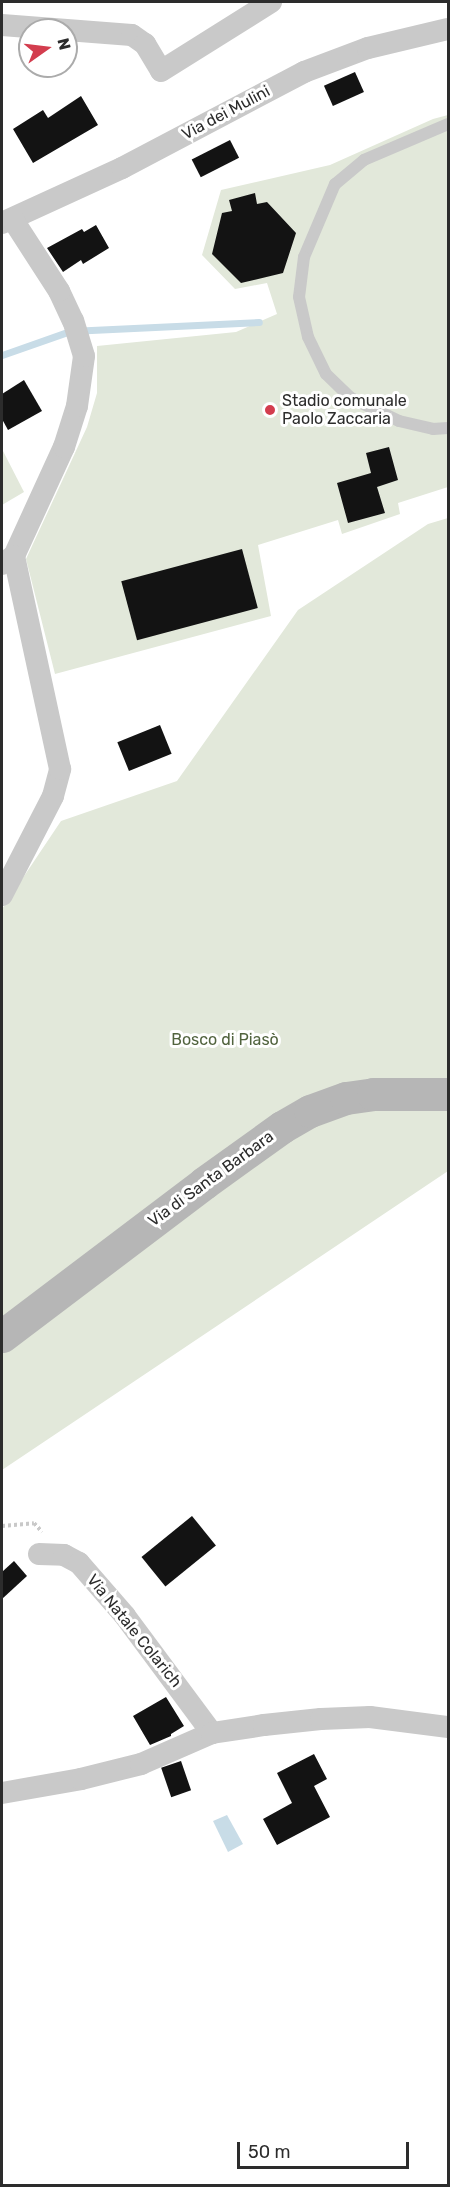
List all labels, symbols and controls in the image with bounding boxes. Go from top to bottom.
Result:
north arrow [18,18,78,78]
text: N [53,36,75,52]
street label: Via dei Mulini [179,82,273,144]
place label: Stadio comunale Paolo Zaccaria [282,391,407,429]
marker: Stadio comunale Paolo Zaccaria [263,403,277,417]
park label: Bosco di Piasò [171,1030,279,1050]
street label: Via di Santa Barbara [144,1127,278,1231]
street label: Via Natale Colarich [83,1571,185,1691]
scale bar [240,2130,412,2168]
text: 50 m [248,2141,291,2163]

